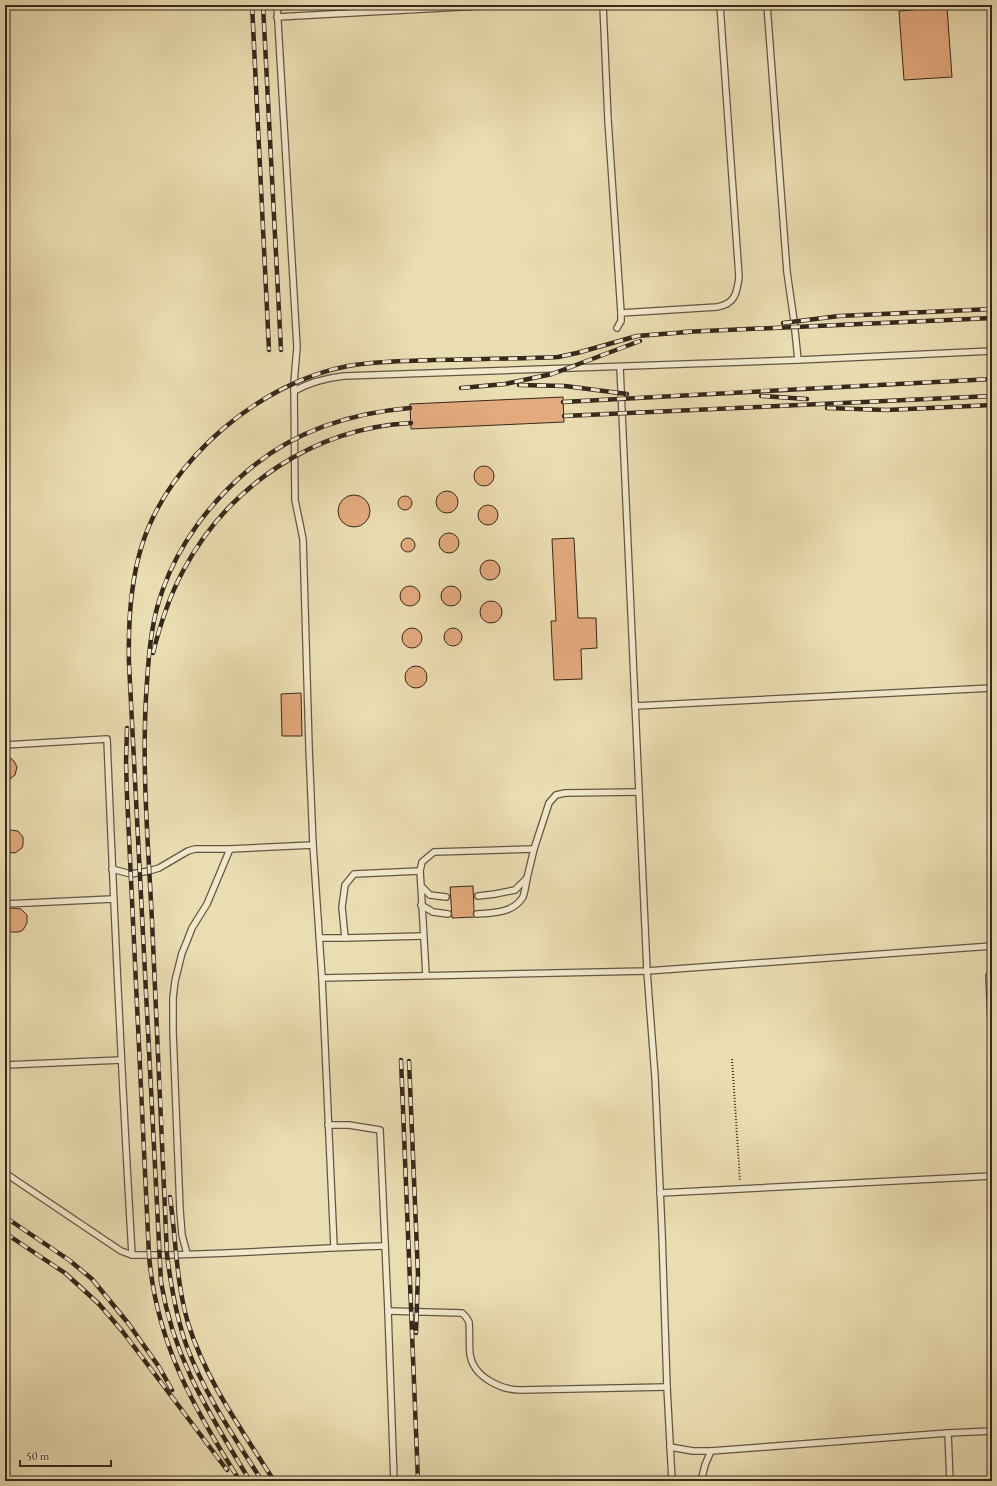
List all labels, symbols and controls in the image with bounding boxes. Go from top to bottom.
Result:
scale bar [20,1442,111,1468]
text: 50 m [26,1448,50,1464]

